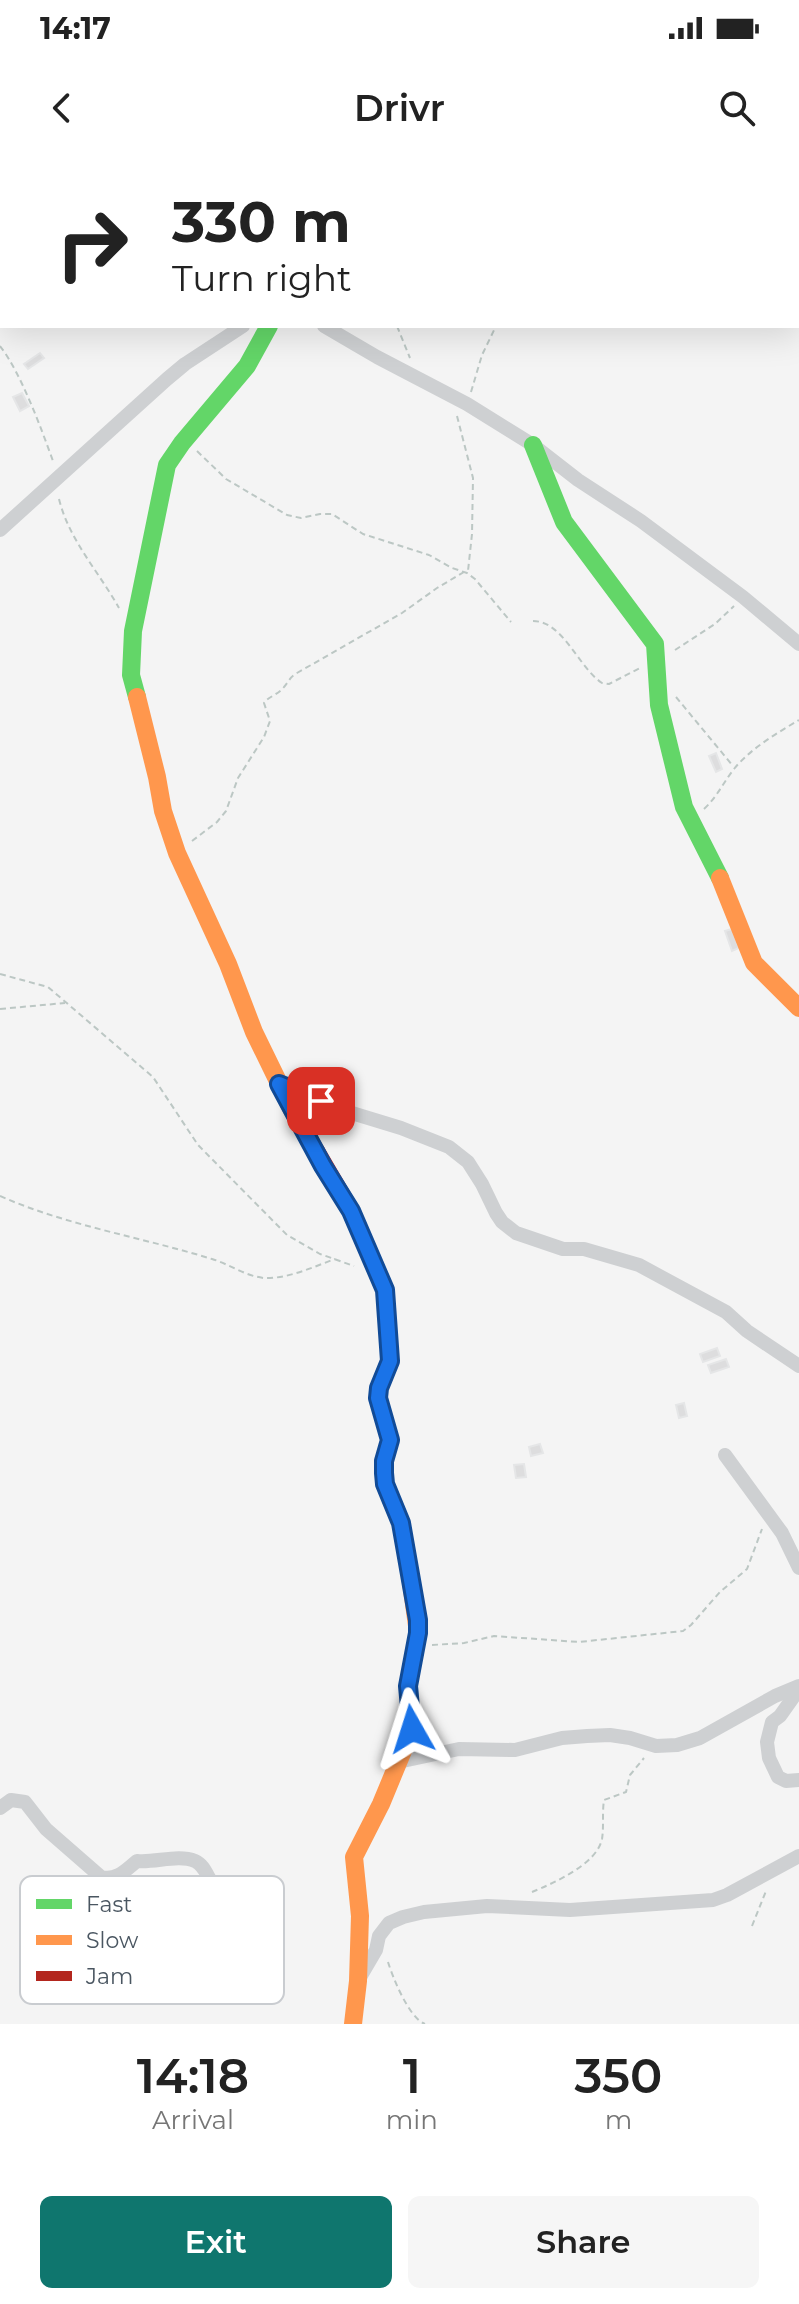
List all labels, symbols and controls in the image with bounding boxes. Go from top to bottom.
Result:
text: 14:17 [40,10,111,47]
icon: back [40,86,84,130]
text: Drivr [354,86,445,130]
icon: search [715,86,759,130]
text: 330 m [172,188,351,256]
icon: right [40,192,144,296]
text: Turn right [172,256,352,300]
pin [287,1067,355,1135]
icon: arrive [299,1079,343,1123]
position arrow [370,1687,454,1771]
legend [20,1876,284,2004]
text: Fast [86,1891,132,1918]
text: Slow [86,1927,139,1954]
text: Jam [85,1963,133,1990]
text: 14:18 [137,2047,249,2105]
text: 1 [403,2047,421,2105]
text: 350 [575,2047,662,2105]
text: Arrival [152,2104,234,2136]
text: min [386,2104,438,2136]
text: m [605,2104,632,2136]
button: Exit [40,2196,392,2288]
button: Share [408,2196,759,2288]

